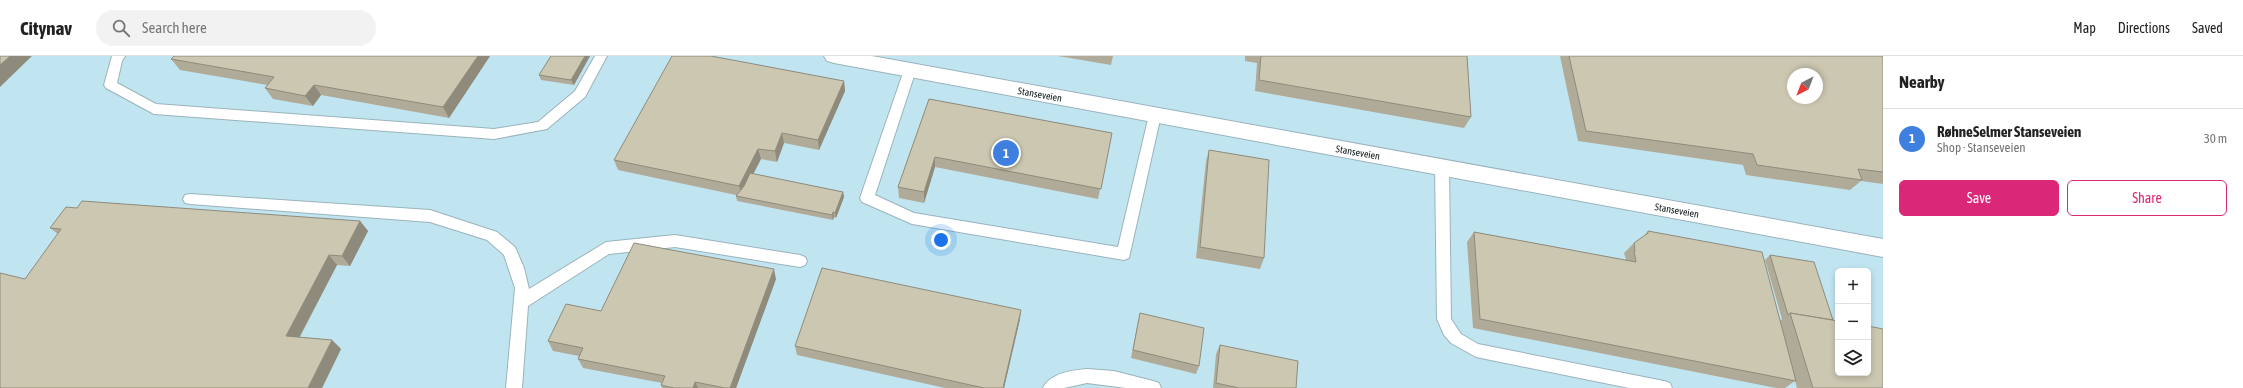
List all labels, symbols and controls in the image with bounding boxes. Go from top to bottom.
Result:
search box [96,10,376,46]
text: Citynav [20,17,72,39]
icon: search [110,17,132,39]
text: Search here [142,19,207,36]
text: Map [2073,20,2096,36]
text: Directions [2118,20,2170,36]
text: Saved [2192,20,2223,36]
north arrow [1787,68,1823,104]
text: Nearby [1899,72,1945,92]
street label: Stanseveien [1017,85,1063,104]
text: RøhneSelmer Stanseveien [1937,123,2081,140]
text: 1 [1909,131,1915,146]
text: 30 m [2204,131,2227,146]
pin: 1 [993,138,1019,168]
text: Shop · Stanseveien [1937,140,2026,155]
street label: Stanseveien [1335,143,1381,162]
button: Save [1899,180,2059,216]
button: Share [2067,180,2227,216]
street label: Stanseveien [1654,201,1700,220]
your location [931,230,951,250]
map controls [1835,268,1871,376]
button: + [1835,268,1871,304]
button: − [1835,304,1871,340]
button: layers [1835,340,1871,376]

